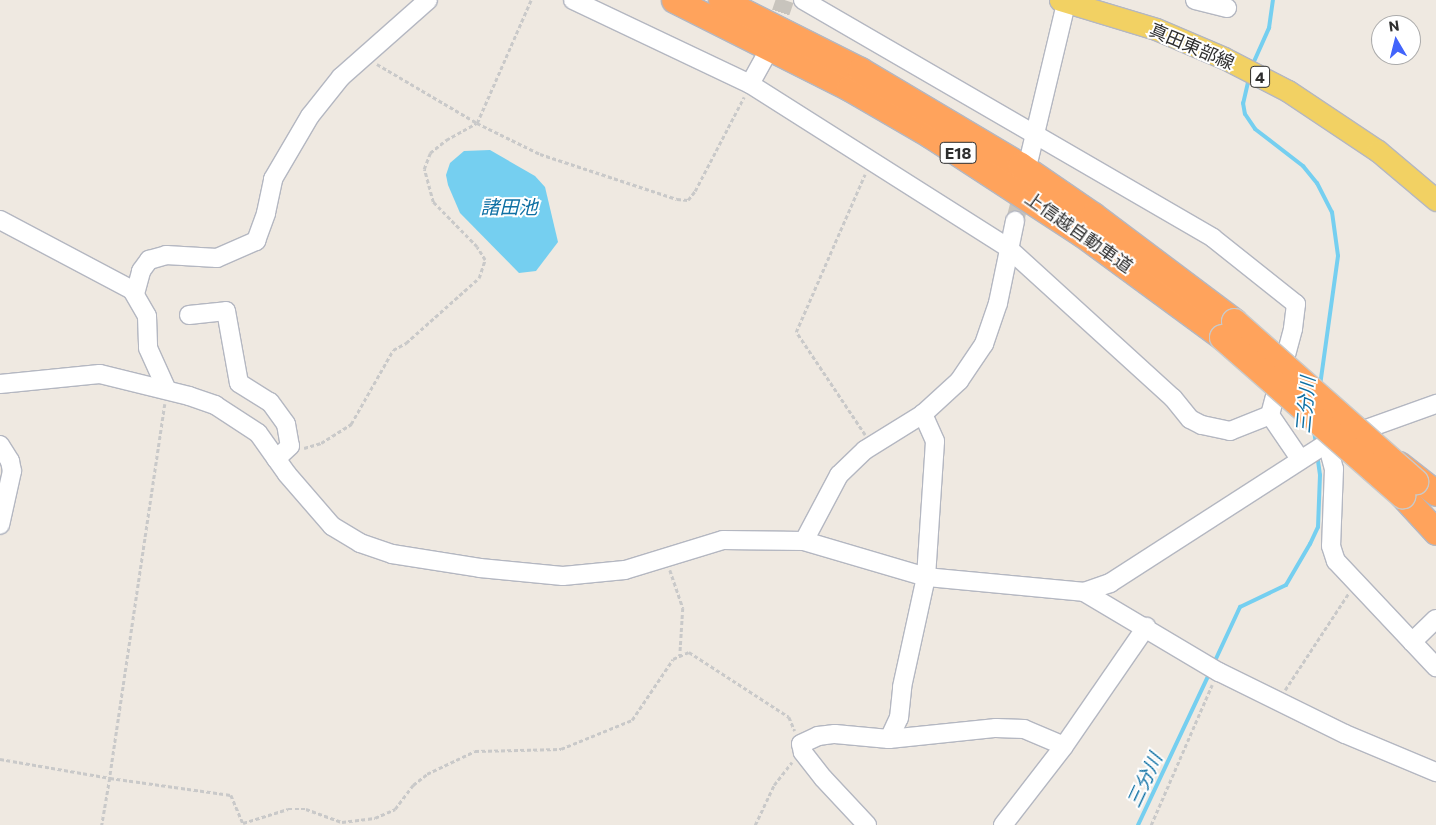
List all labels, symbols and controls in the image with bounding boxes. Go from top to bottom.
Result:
north arrow [1371,15,1421,65]
text: N [1388,16,1400,35]
street label: 真田東部線 [1146,18,1238,74]
road number: 4 [1250,64,1270,90]
road number: E18 [939,140,977,167]
street label: 上信越自動車道 [1021,187,1137,277]
water label: 諸田池 [481,196,537,218]
water label: 三分川 [1291,376,1319,434]
water label: 三分川 [1122,749,1166,811]

